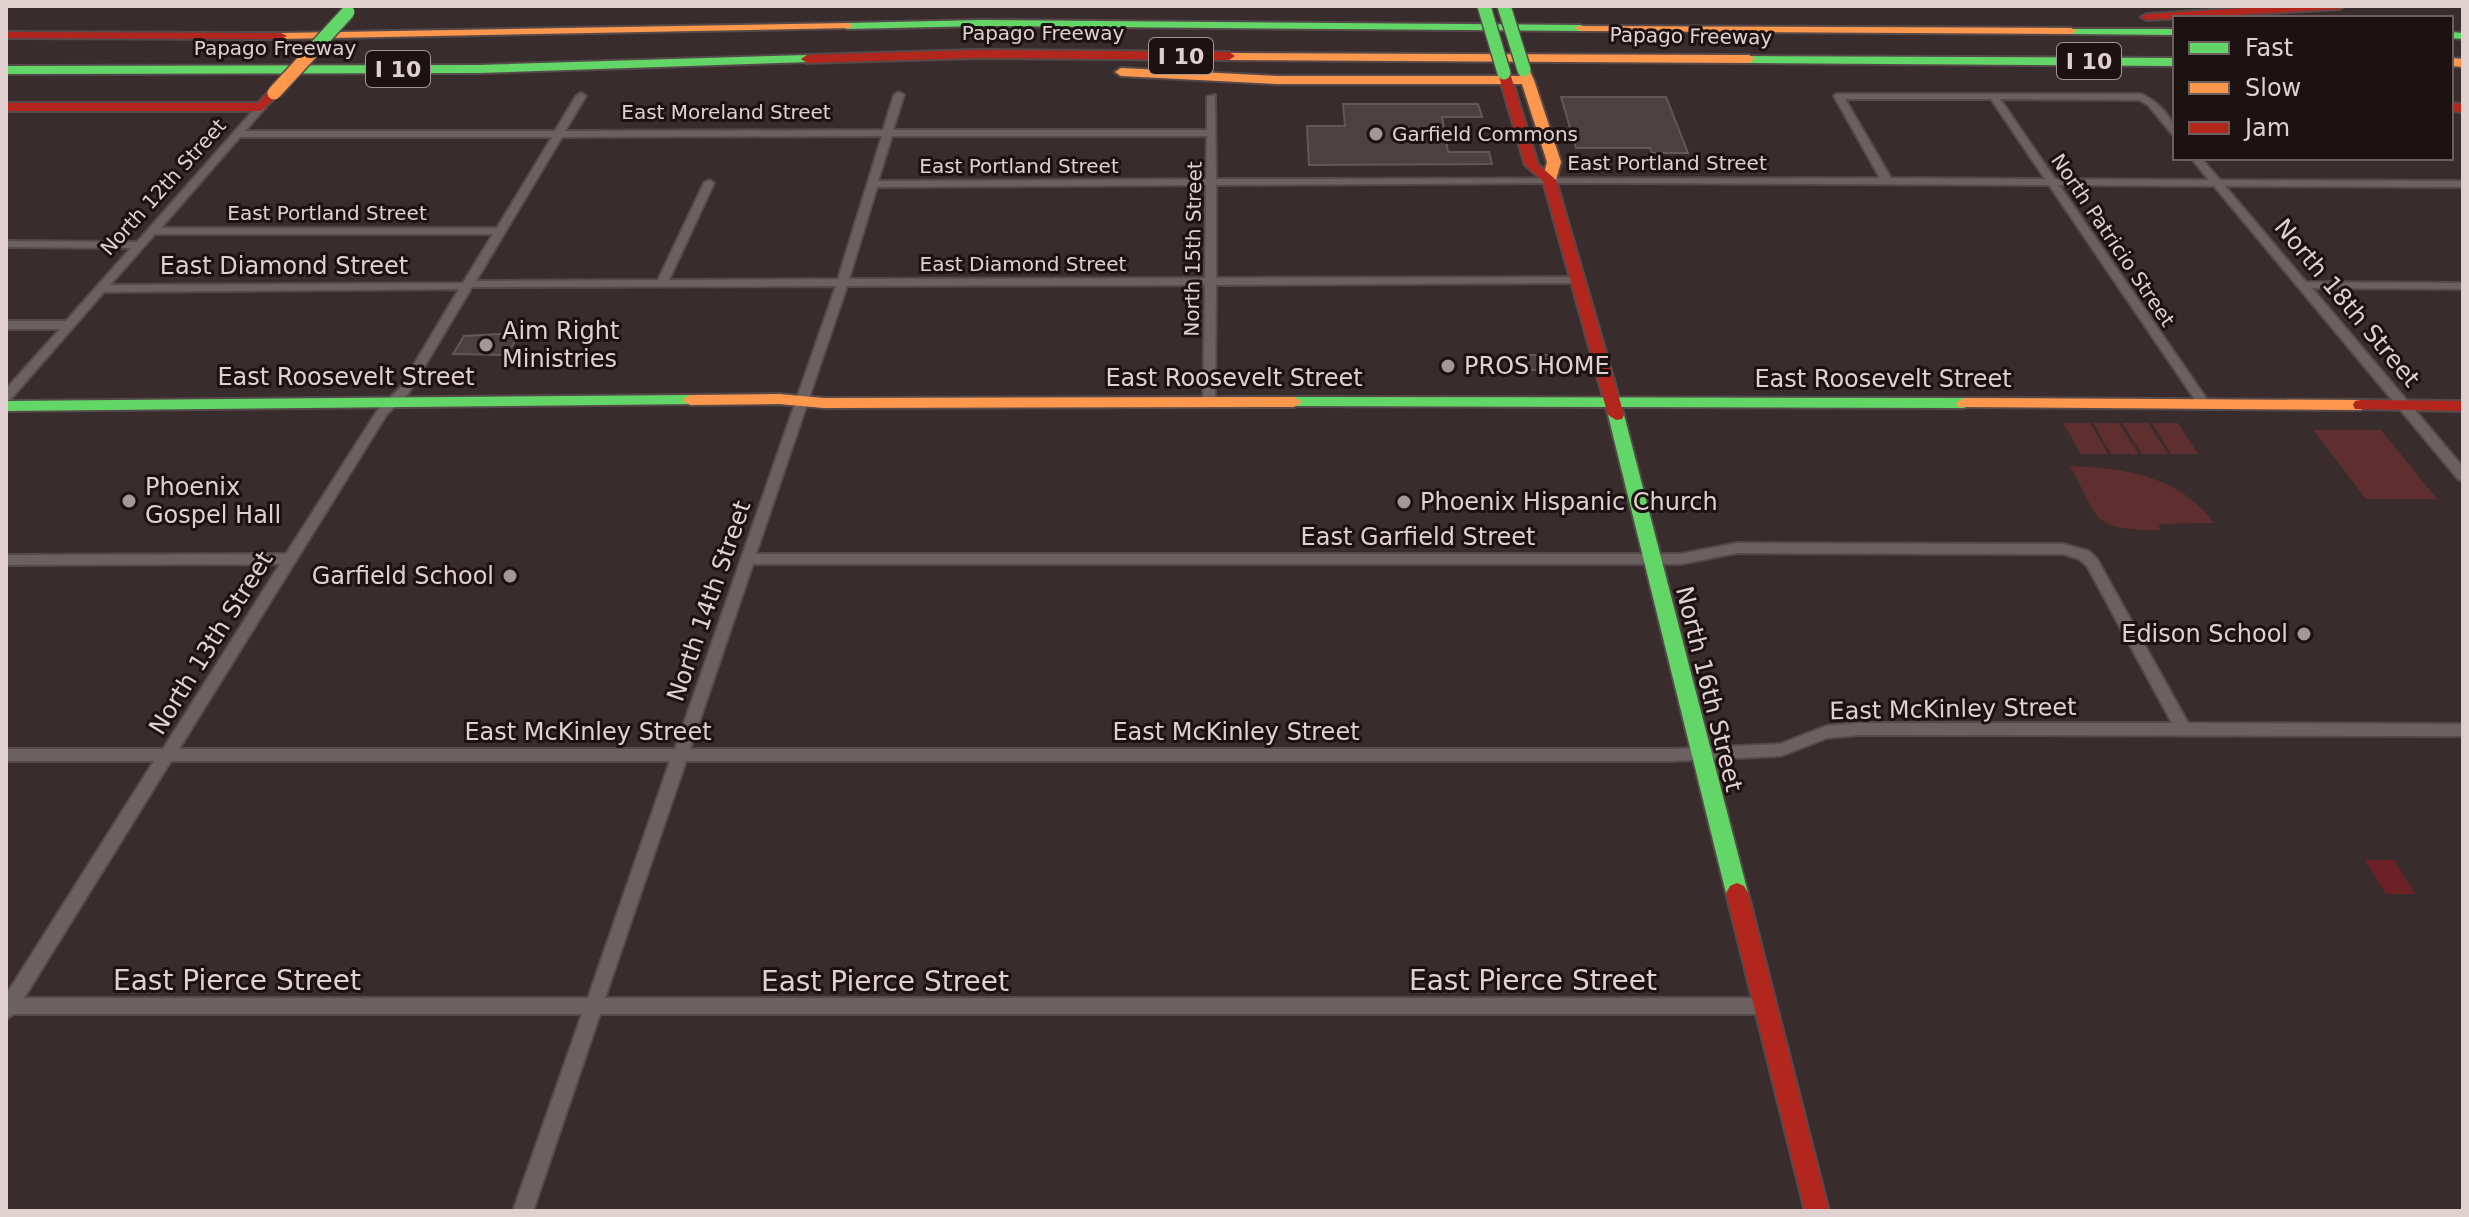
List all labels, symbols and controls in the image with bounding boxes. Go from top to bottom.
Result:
legend [2173,16,2453,160]
street label: Papago Freeway [962,21,1124,45]
street label: Papago Freeway [1610,23,1773,49]
text: Fast [2245,34,2293,62]
street label: Papago Freeway [194,36,356,60]
road number: I 10 [1149,38,1213,74]
road number: I 10 [2057,43,2121,79]
road number: I 10 [366,51,430,87]
text: Slow [2245,74,2301,102]
street label: East Moreland Street [621,100,831,124]
street label: North 12th Street [95,114,231,260]
text: Jam [2243,114,2290,142]
place label: Garfield Commons [1392,122,1578,146]
marker: Garfield Commons [1367,125,1385,143]
street label: North Patricio Street [2046,149,2180,331]
street label: East Portland Street [1567,151,1767,175]
street label: East Portland Street [919,154,1119,178]
street label: North 15th Street [1179,161,1207,337]
street label: East Portland Street [227,201,427,225]
street label: North 18th Street [2269,213,2425,393]
street label: East Diamond Street [160,252,408,280]
street label: East Diamond Street [920,252,1127,276]
place label: Aim Right Ministries [502,317,619,373]
marker: Aim Right Ministries [477,336,495,354]
place label: PROS HOME [1464,352,1610,380]
marker: PROS HOME [1439,357,1457,375]
street label: East Roosevelt Street [217,363,475,391]
street label: East Roosevelt Street [1105,364,1363,392]
street label: East Roosevelt Street [1754,365,2012,393]
place label: Phoenix Gospel Hall [145,473,281,529]
place label: Phoenix Hispanic Church [1420,488,1718,516]
marker: Phoenix Gospel Hall [120,492,138,510]
marker: Phoenix Hispanic Church [1395,493,1413,511]
street label: North 14th Street [662,497,756,705]
street label: East Garfield Street [1301,523,1535,551]
street label: North 13th Street [143,546,279,740]
place label: Garfield School [312,562,494,590]
marker: Garfield School [501,567,519,585]
street label: North 16th Street [1670,584,1748,794]
place label: Edison School [2121,620,2288,648]
marker: Edison School [2295,625,2313,643]
street label: East McKinley Street [1829,693,2077,725]
street label: East McKinley Street [464,718,712,746]
street label: East McKinley Street [1112,718,1360,746]
street label: East Pierce Street [113,964,361,997]
street label: East Pierce Street [1409,964,1657,997]
street label: East Pierce Street [761,965,1009,998]

